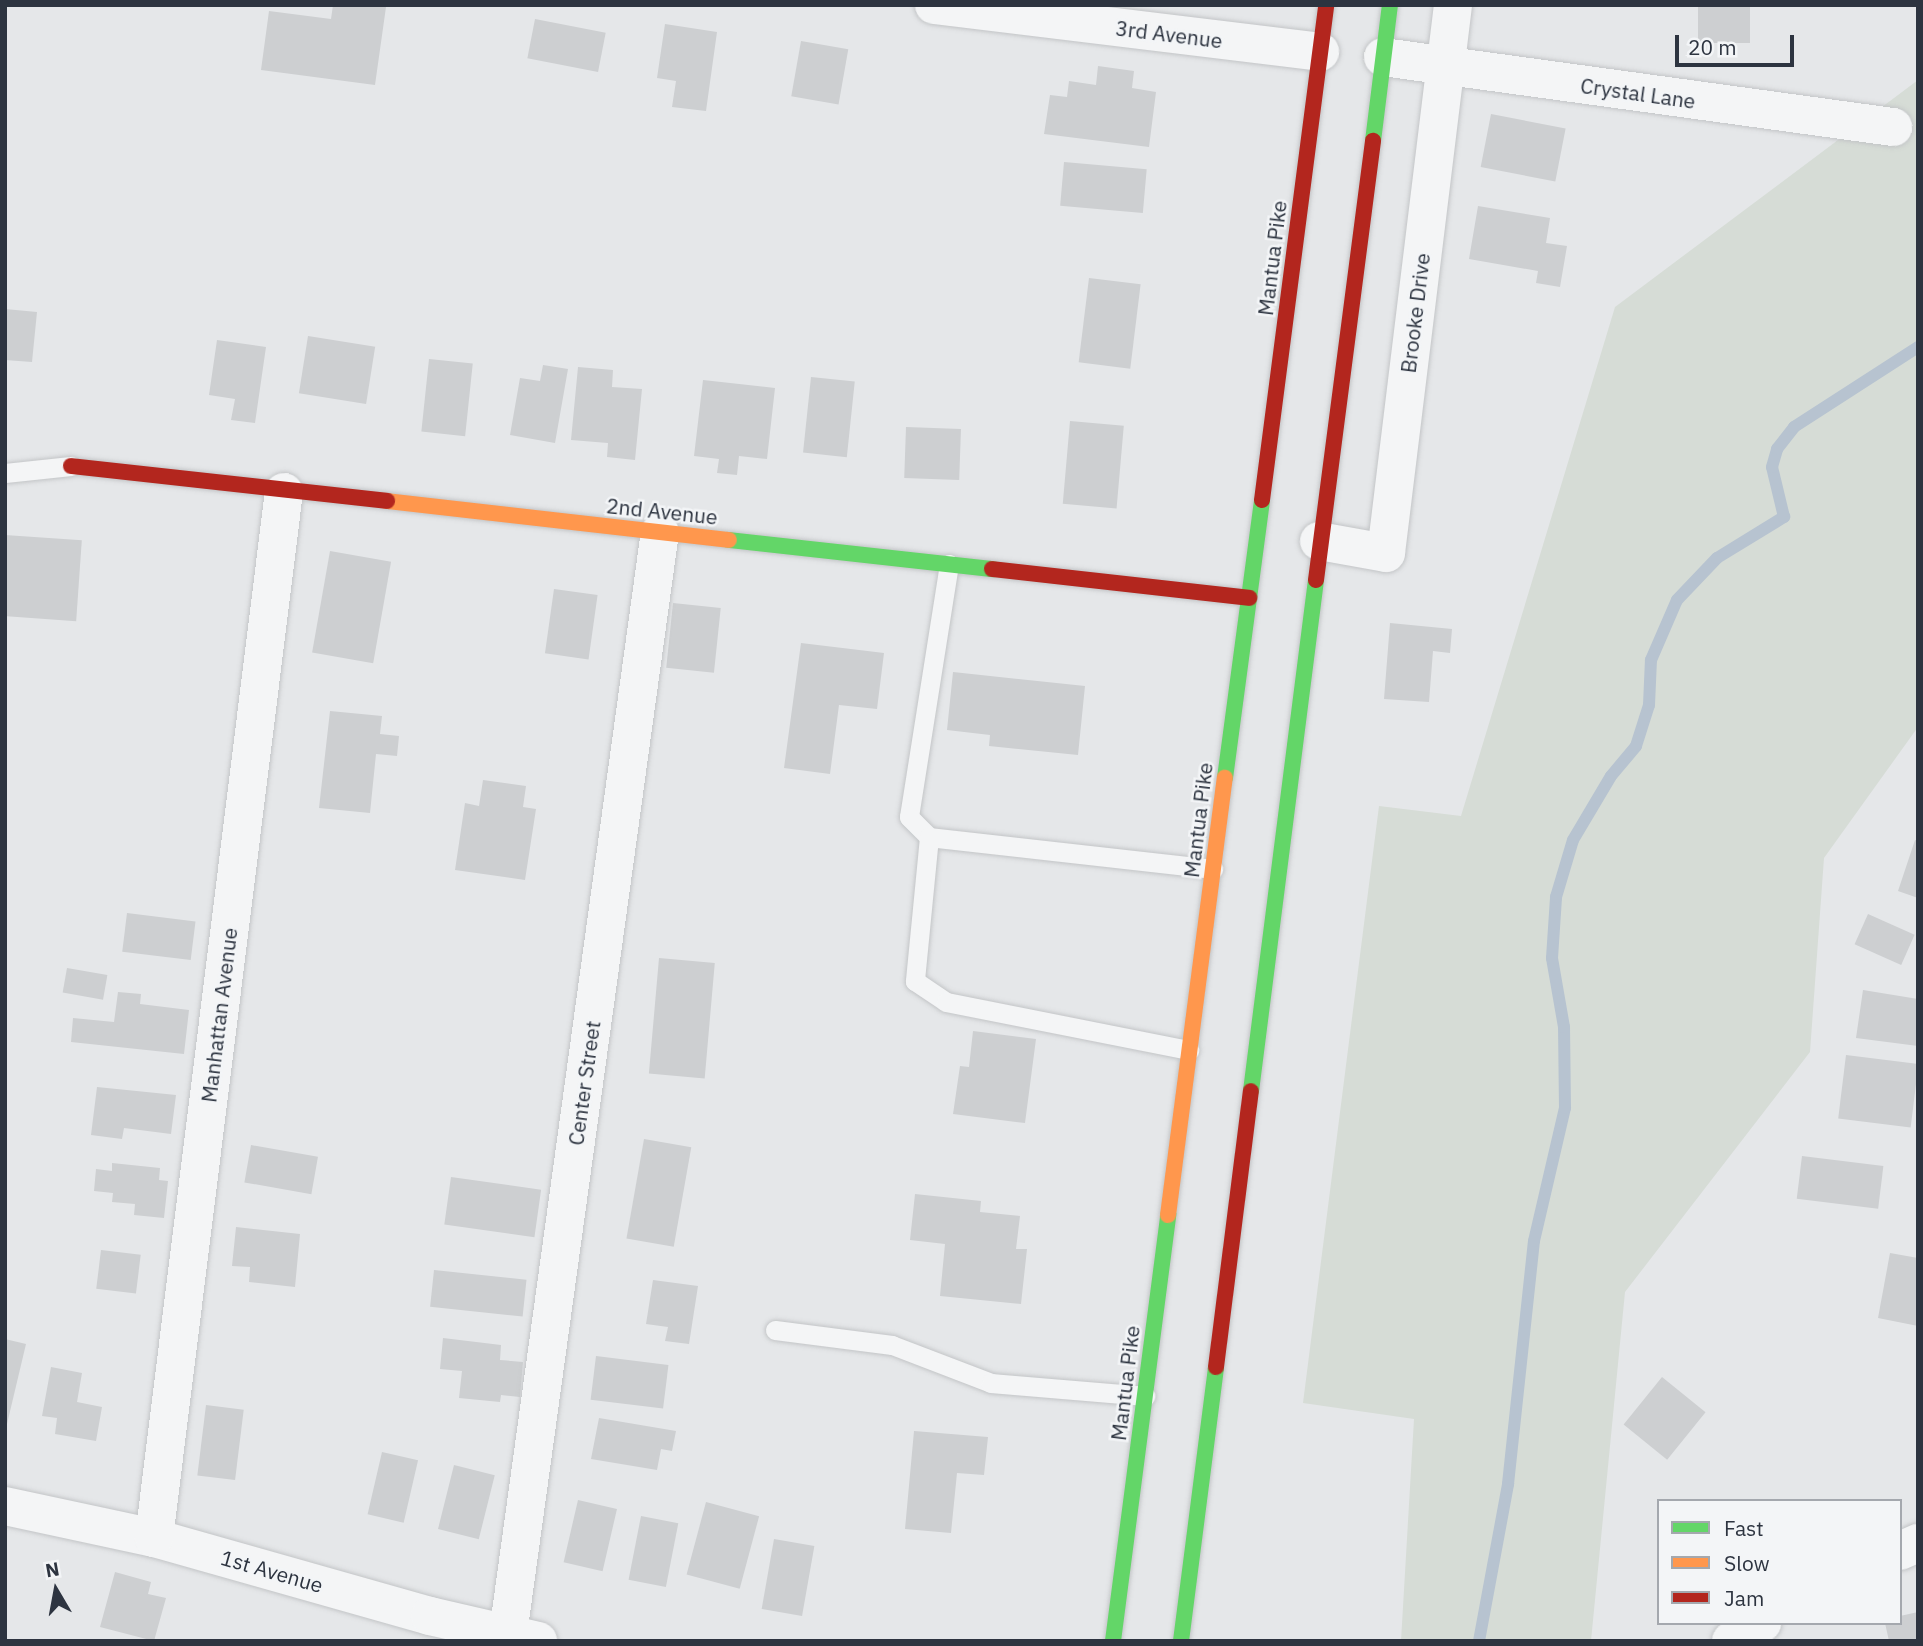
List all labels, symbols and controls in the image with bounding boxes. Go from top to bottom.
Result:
street label: 3rd Avenue [1114,15,1224,53]
scale bar [1678,21,1797,65]
text: 20 m [1688,33,1737,61]
street label: Crystal Lane [1579,72,1697,114]
street label: Mantua Pike [1252,199,1292,317]
street label: Brooke Drive [1395,252,1435,374]
street label: 2nd Avenue [605,493,719,529]
street label: Mantua Pike [1178,761,1218,879]
street label: Manhattan Avenue [196,926,242,1104]
street label: Center Street [563,1019,605,1147]
street label: Mantua Pike [1105,1324,1145,1442]
legend [1657,1499,1902,1625]
text: Fast [1724,1514,1764,1542]
street label: 1st Avenue [218,1544,326,1598]
text: Slow [1724,1549,1770,1577]
north arrow [21,1555,91,1625]
text: N [43,1556,61,1582]
text: Jam [1724,1584,1764,1612]

